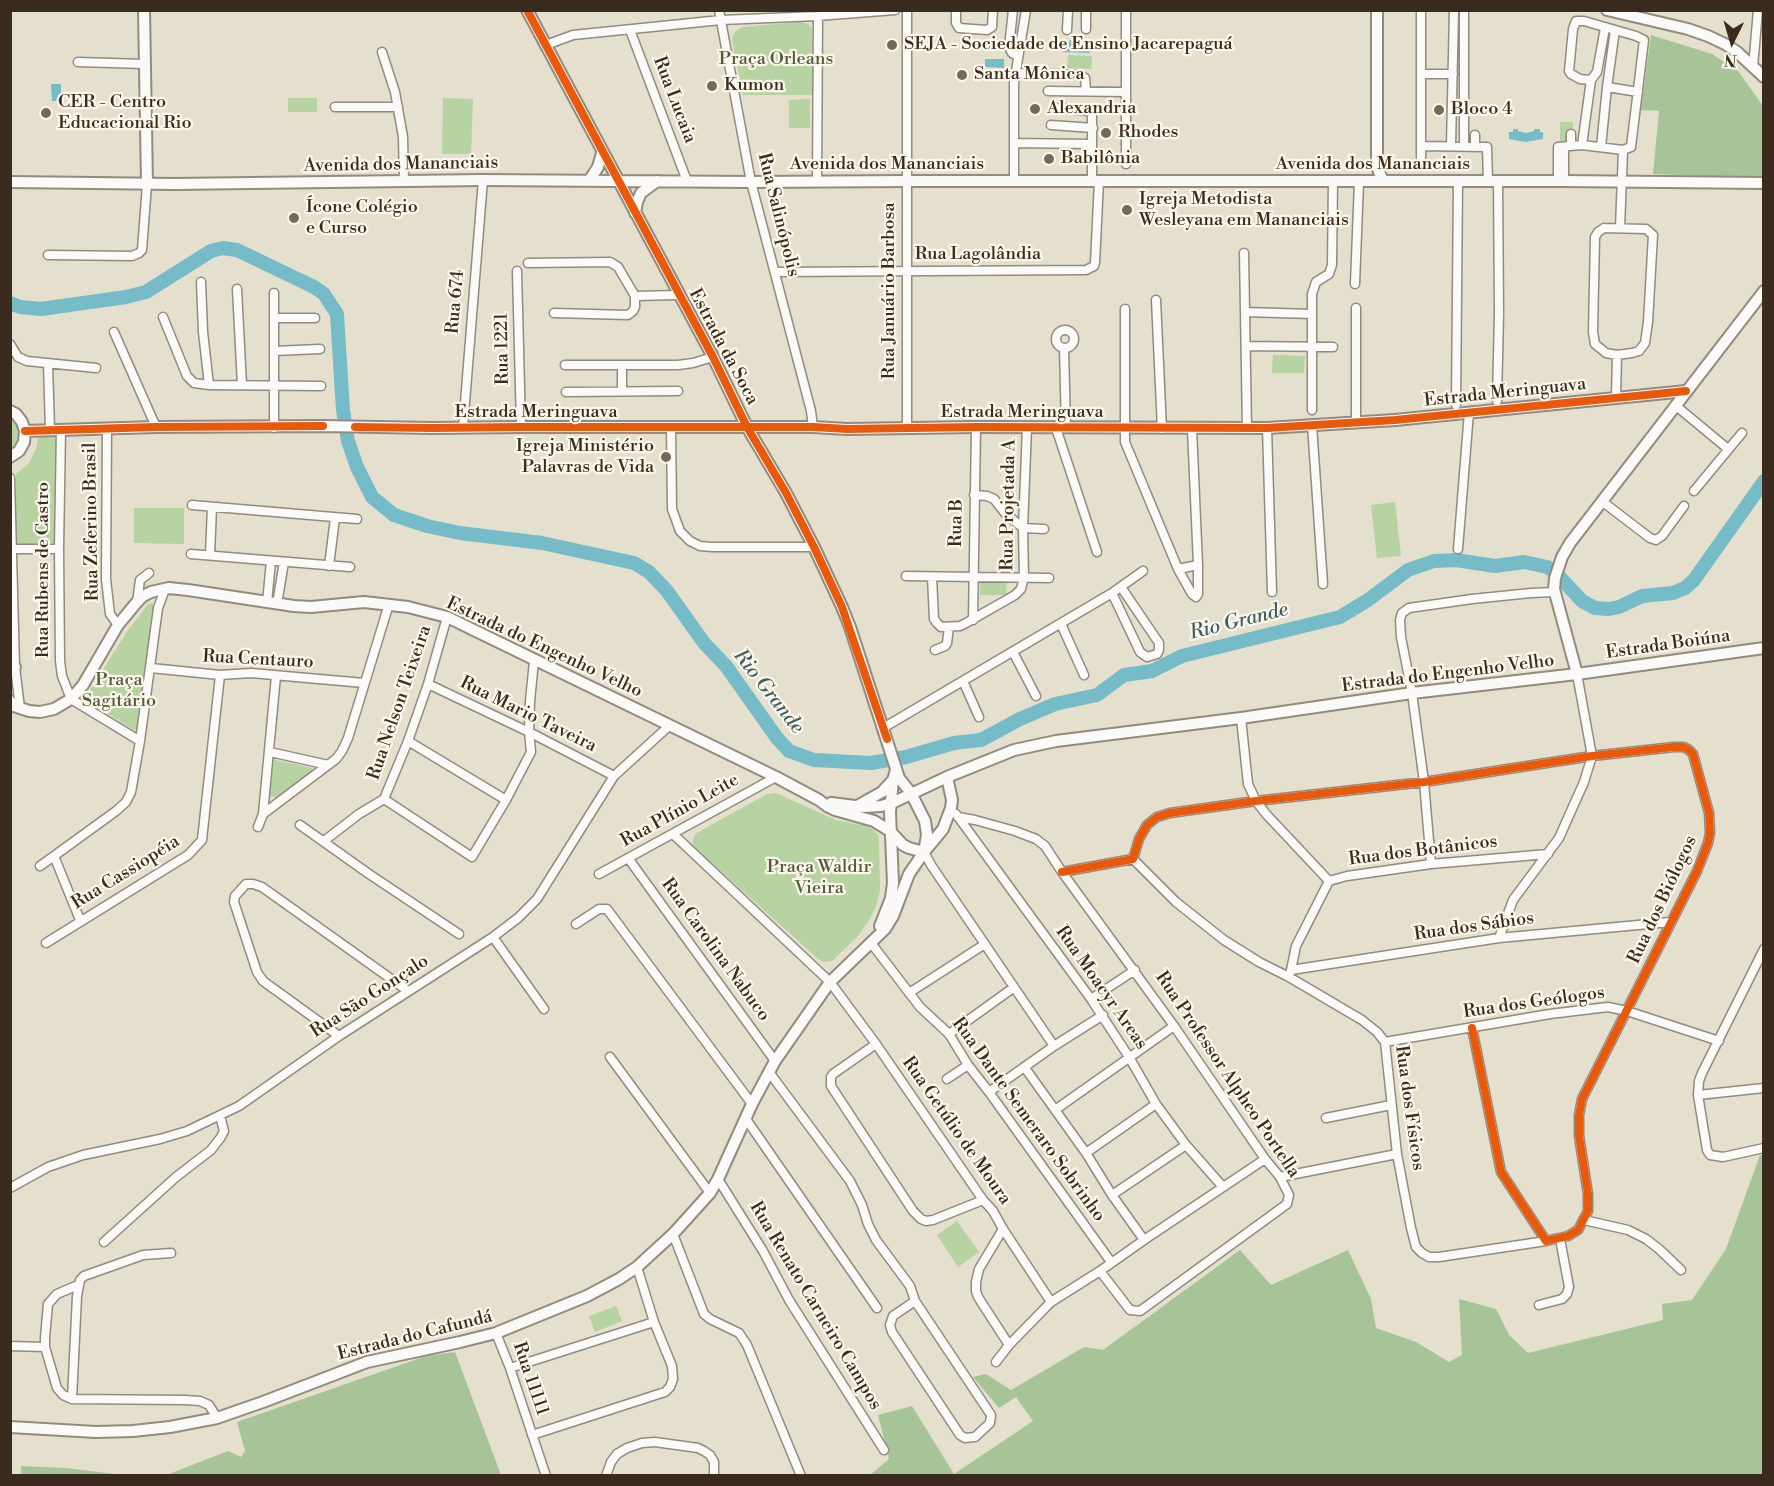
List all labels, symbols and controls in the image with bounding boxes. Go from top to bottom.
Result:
north arrow [1702,12,1762,72]
place label: SEJA - Sociedade de Ensino Jacarepaguá [904,34,1233,56]
marker: SEJA - Sociedade de Ensino Jacarepaguá [885,38,899,52]
park label: Praça Orleans [719,49,833,71]
text: N [1723,49,1738,70]
street label: Rua Lucaia [648,54,700,146]
place label: Santa Mônica [974,64,1085,86]
marker: Santa Mônica [955,68,969,82]
place label: Kumon [724,75,784,97]
marker: Kumon [705,79,719,93]
place label: CER - Centro Educacional Rio [58,92,192,134]
place label: Alexandria [1047,98,1136,120]
place label: Bloco 4 [1451,99,1513,121]
marker: Alexandria [1028,102,1042,116]
marker: Bloco 4 [1432,103,1446,117]
marker: CER - Centro Educacional Rio [39,106,53,120]
place label: Rhodes [1118,122,1178,144]
marker: Rhodes [1099,126,1113,140]
place label: Babilônia [1061,148,1140,170]
street label: Rua Salinópolis [752,151,804,279]
marker: Babilônia [1042,152,1056,166]
street label: Avenida dos Mananciais [304,153,498,177]
street label: Avenida dos Mananciais [790,154,984,176]
street label: Avenida dos Mananciais [1276,154,1470,176]
place label: Igreja Metodista Wesleyana em Mananciais [1139,189,1349,232]
place label: Ícone Colégio e Curso [306,197,418,240]
street label: Rua Januário Barbosa [879,202,901,380]
marker: Igreja Metodista Wesleyana em Mananciais [1120,203,1134,217]
marker: Ícone Colégio e Curso [287,211,301,225]
street label: Rua Lagolândia [915,244,1041,266]
street label: Rua 674 [442,269,470,335]
street label: Estrada da Soca [683,285,763,409]
street label: Rua 1221 [492,313,514,385]
street label: Estrada Meringuava [1423,374,1587,412]
street label: Estrada Meringuava [454,402,618,424]
street label: Estrada Meringuava [940,402,1104,424]
place label: Igreja Ministério Palavras de Vida [516,436,654,478]
street label: Rua Projetada A [997,439,1021,571]
street label: Rua Zeferino Brasil [80,442,104,602]
marker: Igreja Ministério Palavras de Vida [659,450,673,464]
street label: Rua Rubens de Castro [33,482,55,658]
street label: Rua B [946,499,968,547]
street label: Estrada do Engenho Velho [442,593,646,703]
water label: Rio Grande [1187,598,1291,646]
street label: Rua Nelson Teixeira [363,623,437,783]
street label: Estrada Boiúna [1604,626,1732,664]
water label: Rio Grande [728,645,808,739]
street label: Rua Centauro [202,646,314,674]
street label: Estrada do Engenho Velho [1340,650,1556,698]
park label: Praça Sagitário [82,670,156,712]
street label: Rua Mario Taveira [456,673,600,757]
street label: Rua Plínio Leite [617,770,743,852]
street label: Rua Cassiopéia [68,831,184,915]
street label: Rua dos Botânicos [1347,831,1499,871]
street label: Rua dos Biólogos [1624,832,1702,968]
park label: Praça Waldir Vieira [767,857,871,900]
street label: Rua Carolina Nabuco [656,874,774,1026]
street label: Rua dos Sábios [1413,908,1535,946]
street label: Rua Moacyr Areas [1050,922,1152,1054]
street label: Rua São Gonçalo [307,951,433,1043]
street label: Rua Professor Alpheo Portella [1150,968,1304,1182]
street label: Rua dos Geólogos [1462,982,1606,1024]
street label: Rua Dante Semeraro Sobrinho [947,1014,1109,1226]
street label: Rua dos Físicos [1390,1044,1428,1172]
street label: Rua Getúlio de Moura [897,1053,1015,1209]
street label: Rua Renato Carneiro Campos [744,1198,886,1414]
street label: Estrada do Cafundá [335,1306,495,1366]
street label: Rua 11111 [507,1339,553,1419]

